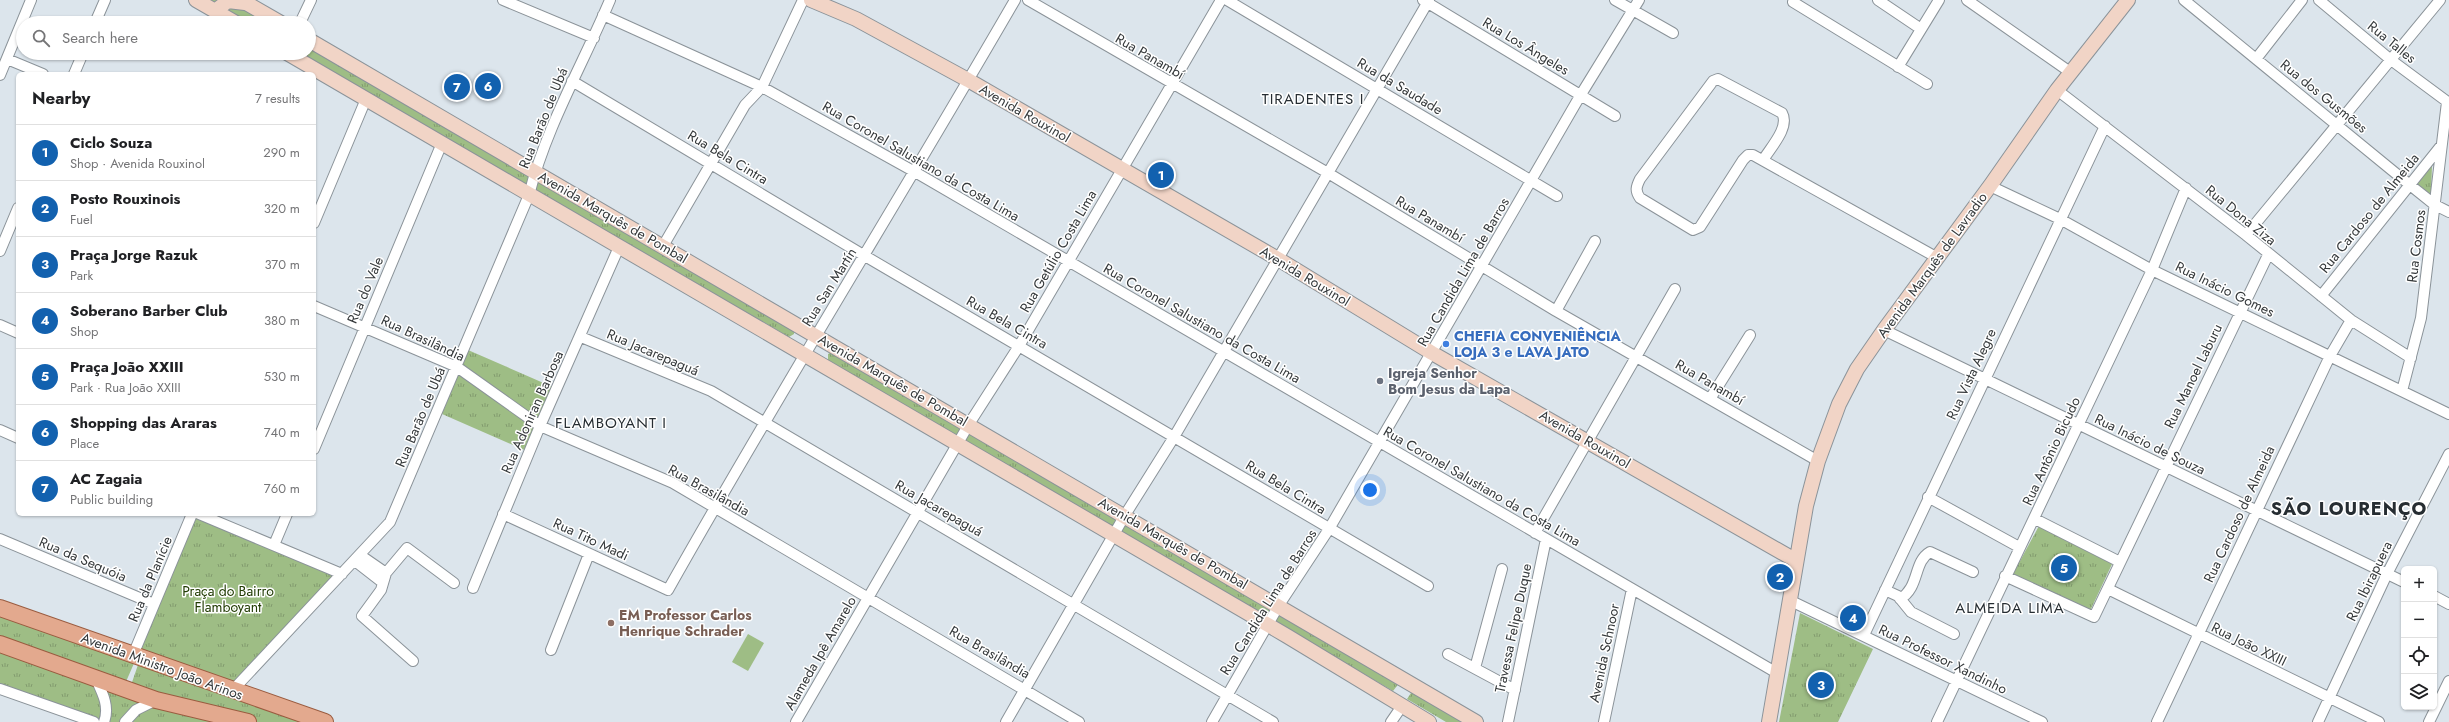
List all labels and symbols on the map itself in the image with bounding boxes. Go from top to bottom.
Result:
street label: Rua Los Ângeles [1479,12,1573,80]
street label: Rua Talles [2363,16,2421,68]
street label: Rua Panambí [1112,28,1189,85]
street label: Rua da Saudade [1353,53,1447,119]
street label: Rua dos Gusmões [2276,55,2372,138]
street label: Rua Barão de Ubá [514,65,572,171]
pin: 6 [475,71,501,101]
pin: 7 [444,72,470,102]
street label: Avenida Rouxinol [976,79,1074,147]
district label: TIRADENTES I [1262,88,1364,110]
street label: Rua Coronel Salustiano da Costa Lima [819,96,1023,226]
street label: Rua Bela Cintra [684,125,772,189]
street label: Rua Cardoso de Almeida [2314,149,2424,277]
pin: 1 [1148,160,1174,190]
street label: Avenida Marquês de Pombal [534,166,692,268]
street label: Rua Dona Ziza [2201,180,2281,250]
street label: Rua Getúlio Costa Lima [1015,186,1101,316]
street label: Avenida Marquês de Lavradio [1872,188,1992,342]
street label: Rua Panambí [1392,191,1469,248]
street label: Rua Candida Lima de Barros [1412,194,1514,350]
street label: Rua Cosmos [2402,208,2430,284]
street label: Avenida Rouxinol [1256,241,1354,311]
street label: Rua San Martín [797,244,861,330]
street label: Rua do Vale [342,253,388,327]
street label: Rua Inácio Gomes [2172,256,2278,322]
street label: Rua Coronel Salustiano da Costa Lima [1100,258,1304,388]
street label: Rua Bela Cintra [963,291,1051,353]
street label: Rua Brasilândia [378,310,468,366]
street label: Rua Manoel Laburu [2159,320,2227,432]
street label: Rua Jacarepaguá [604,324,702,380]
street label: Rua Vista Alegre [1941,325,2001,423]
place label: CHEFIA CONVENIÊNCIA LOJA 3 e LAVA JATO [1454,326,1622,362]
street label: Avenida Marquês de Pombal [814,329,972,431]
marker: CHEFIA CONVENIÊNCIA LOJA 3 e LAVA JATO [1441,339,1451,349]
street label: Rua Adoniran Barbosa [496,347,568,477]
street label: Rua Panambí [1672,354,1749,411]
place label: Igreja Senhor Bom Jesus da Lapa [1388,363,1510,399]
street label: Rua Barão de Ubá [390,364,450,470]
marker: Igreja Senhor Bom Jesus da Lapa [1375,376,1385,386]
street label: Rua Antônio Bicudo [2017,393,2085,509]
street label: Avenida Rouxinol [1536,405,1634,473]
street label: Rua Inácio de Souza [2091,408,2209,480]
district label: FLAMBOYANT I [555,412,667,434]
street label: Rua Coronel Salustiano da Costa Lima [1380,421,1584,551]
street label: Rua Cardoso de Almeida [2199,442,2279,586]
street label: Rua Bela Cintra [1242,455,1330,519]
street label: Rua Brasilândia [665,459,753,521]
street label: Rua Jacarepaguá [891,475,987,541]
your location [1360,480,1380,500]
street label: Avenida Marquês de Pombal [1094,492,1252,594]
district label: SÃO LOURENÇO [2271,496,2427,522]
street label: Rua Tito Madi [550,513,632,565]
street label: Rua Candida Lima de Barros [1215,525,1321,679]
street label: Rua da Sequóia [36,532,130,586]
street label: Rua da Planície [123,533,177,625]
street label: Rua Ibirapuera [2341,538,2397,624]
pin: 5 [2051,553,2077,583]
street label: Travessa Felipe Duque [1490,562,1536,694]
pin: 2 [1767,562,1793,592]
park label: Praça do Bairro Flamboyant [182,581,274,617]
street label: Alameda Ipê Amarelo [779,592,861,714]
district label: ALMEIDA LIMA [1955,597,2065,619]
street label: Avenida Schnoor [1584,601,1624,704]
pin: 4 [1840,603,1866,633]
place label: EM Professor Carlos Henrique Schrader [619,605,752,641]
street label: Rua João XXIII [2208,617,2290,671]
marker: EM Professor Carlos Henrique Schrader [606,618,616,628]
street label: Rua Professor Xandinho [1875,619,2011,699]
street label: Rua Brasilândia [946,621,1034,683]
street label: Avenida Ministro João Arinos [78,627,246,705]
pin: 3 [1808,670,1834,700]

